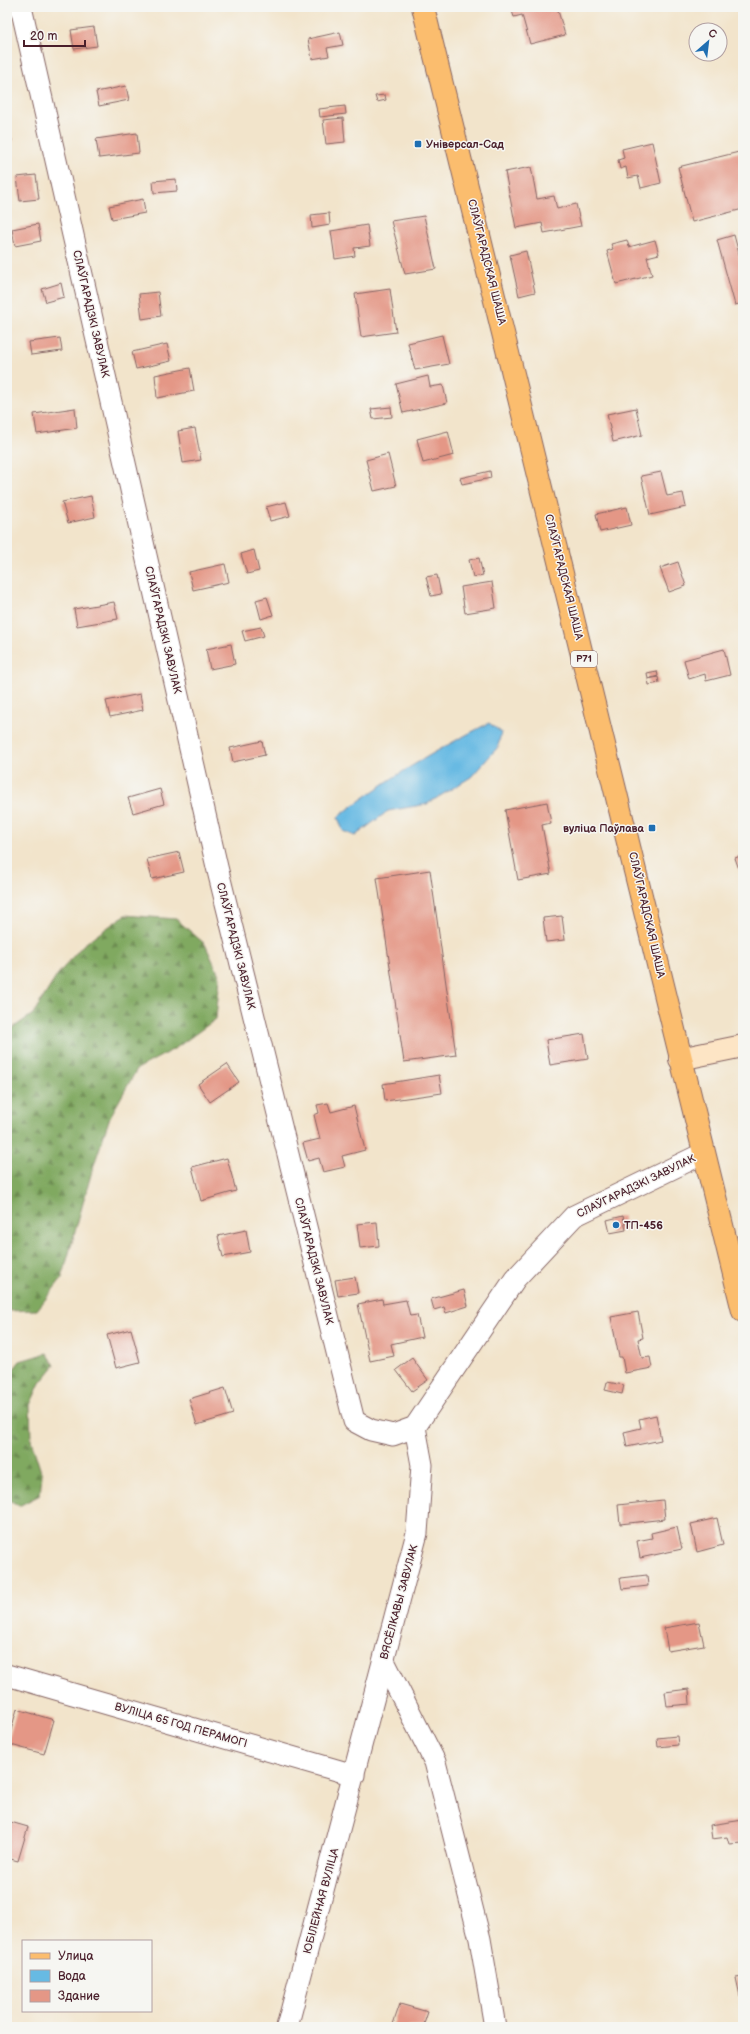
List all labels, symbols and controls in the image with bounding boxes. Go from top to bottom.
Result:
scale bar [24,22,85,48]
north arrow [688,22,728,62]
text: С [706,26,719,41]
text: 20 m [30,29,57,44]
place label: Універсал-Сад [426,138,504,151]
marker: Універсал-Сад [413,139,423,149]
street label: СЛАЎГАРАДСКАЯ ШАША [465,198,509,326]
street label: СЛАЎГАРАДЗКІ ЗАВУЛАК [70,249,112,380]
street label: СЛАЎГАРАДСКАЯ ШАША [542,513,586,641]
street label: СЛАЎГАРАДЗКІ ЗАВУЛАК [142,565,184,696]
road number: Р71 [571,651,597,667]
place label: вуліца Паўлава [563,822,645,835]
marker: вуліца Паўлава [647,823,657,833]
street label: СЛАЎГАРАДСКАЯ ШАША [626,851,668,980]
street label: СЛАЎГАРАДЗКІ ЗАВУЛАК [214,881,258,1012]
street label: СЛАЎГАРАДЗКІ ЗАВУЛАК [575,1151,698,1220]
street label: СЛАЎГАРАДЗКІ ЗАВУЛАК [292,1196,336,1327]
place label: ТП-456 [624,1219,663,1232]
marker: ТП-456 [611,1220,621,1230]
street label: ВЯСЁЛКАВЫ ЗАВУЛАК [376,1542,421,1661]
street label: ВУЛІЦА 65 ГОД ПЕРАМОГІ [113,1700,249,1750]
street label: ЮБІЛЕЙНАЯ ВУЛІЦА [301,1847,341,1955]
legend [22,1940,152,2012]
text: Улица [58,1949,94,1964]
text: Вода [58,1969,86,1984]
text: Здание [58,1989,100,2004]

